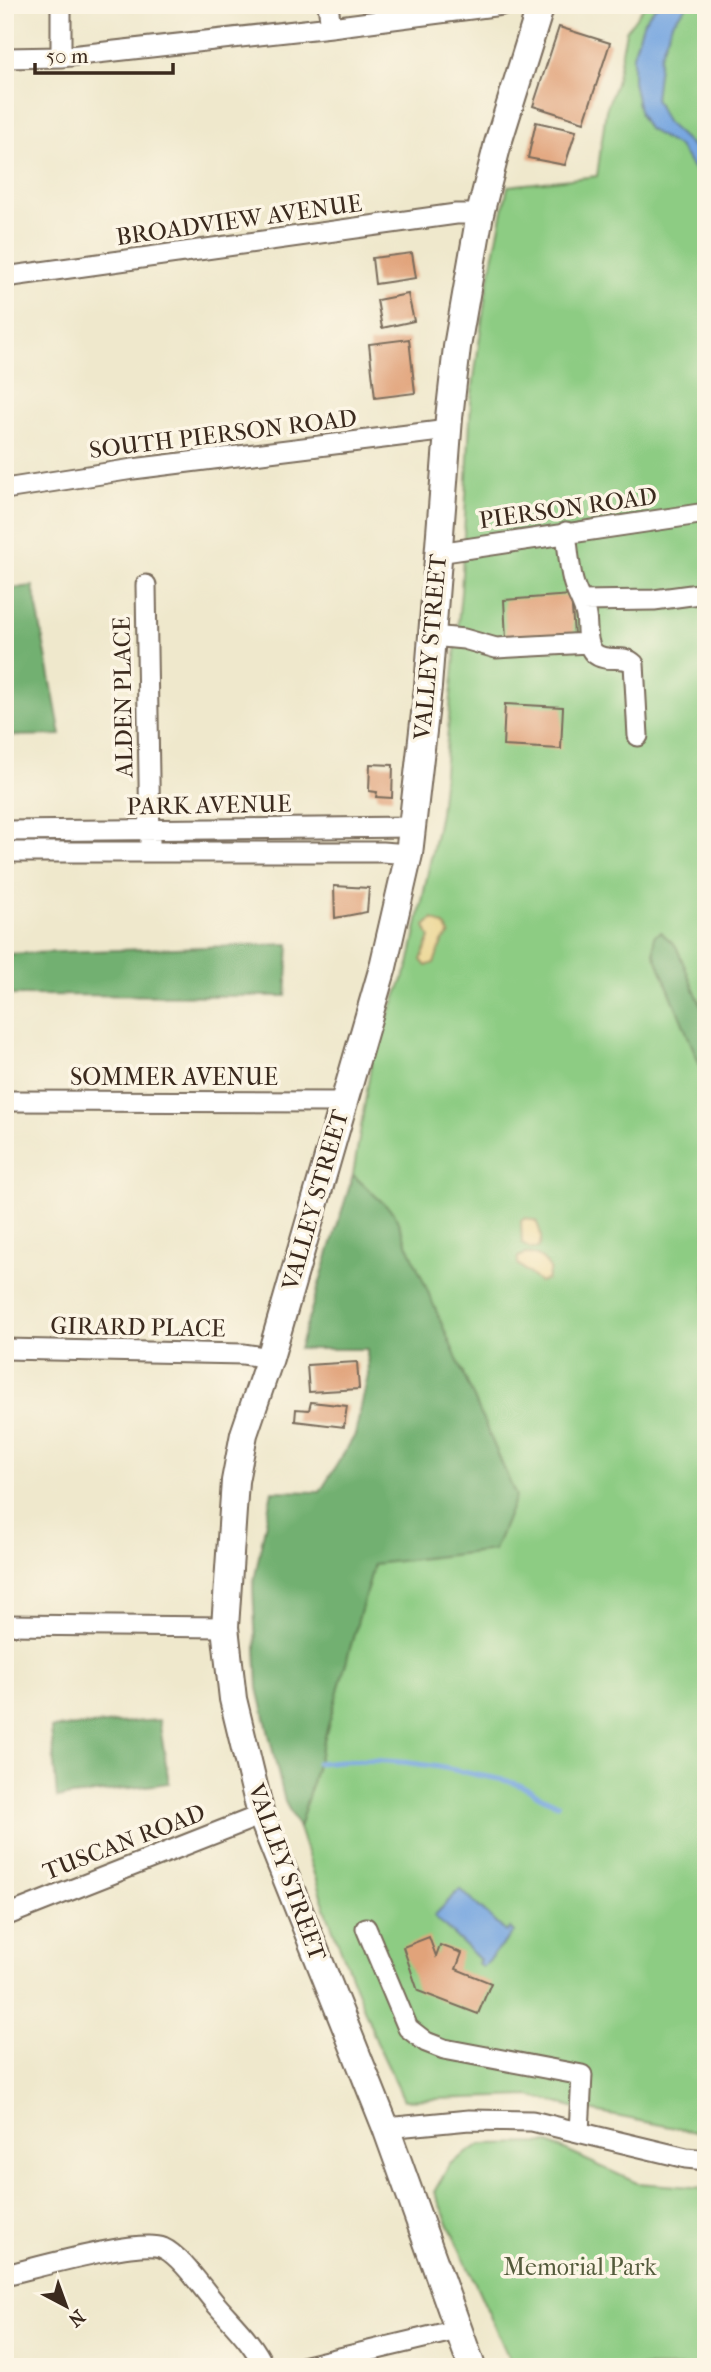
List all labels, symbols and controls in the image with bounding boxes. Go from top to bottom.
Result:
scale bar [35,32,173,76]
text: 50 m [46,44,89,68]
street label: BROADVIEW AVENUE [114,189,364,251]
street label: SOUTH PIERSON ROAD [88,404,358,464]
street label: PIERSON ROAD [477,482,659,534]
street label: VALLEY STREET [408,552,452,742]
street label: ALDEN PLACE [108,616,138,779]
street label: PARK AVENUE [126,790,292,820]
street label: SOMMER AVENUE [70,1063,278,1091]
street label: VALLEY STREET [276,1106,354,1294]
street label: GIRARD PLACE [50,1311,226,1343]
street label: VALLEY STREET [242,1779,332,1965]
street label: TUSCAN ROAD [39,1798,209,1886]
park label: Memorial Park [503,2253,657,2281]
north arrow [32,2270,102,2340]
text: N [63,2305,89,2331]

